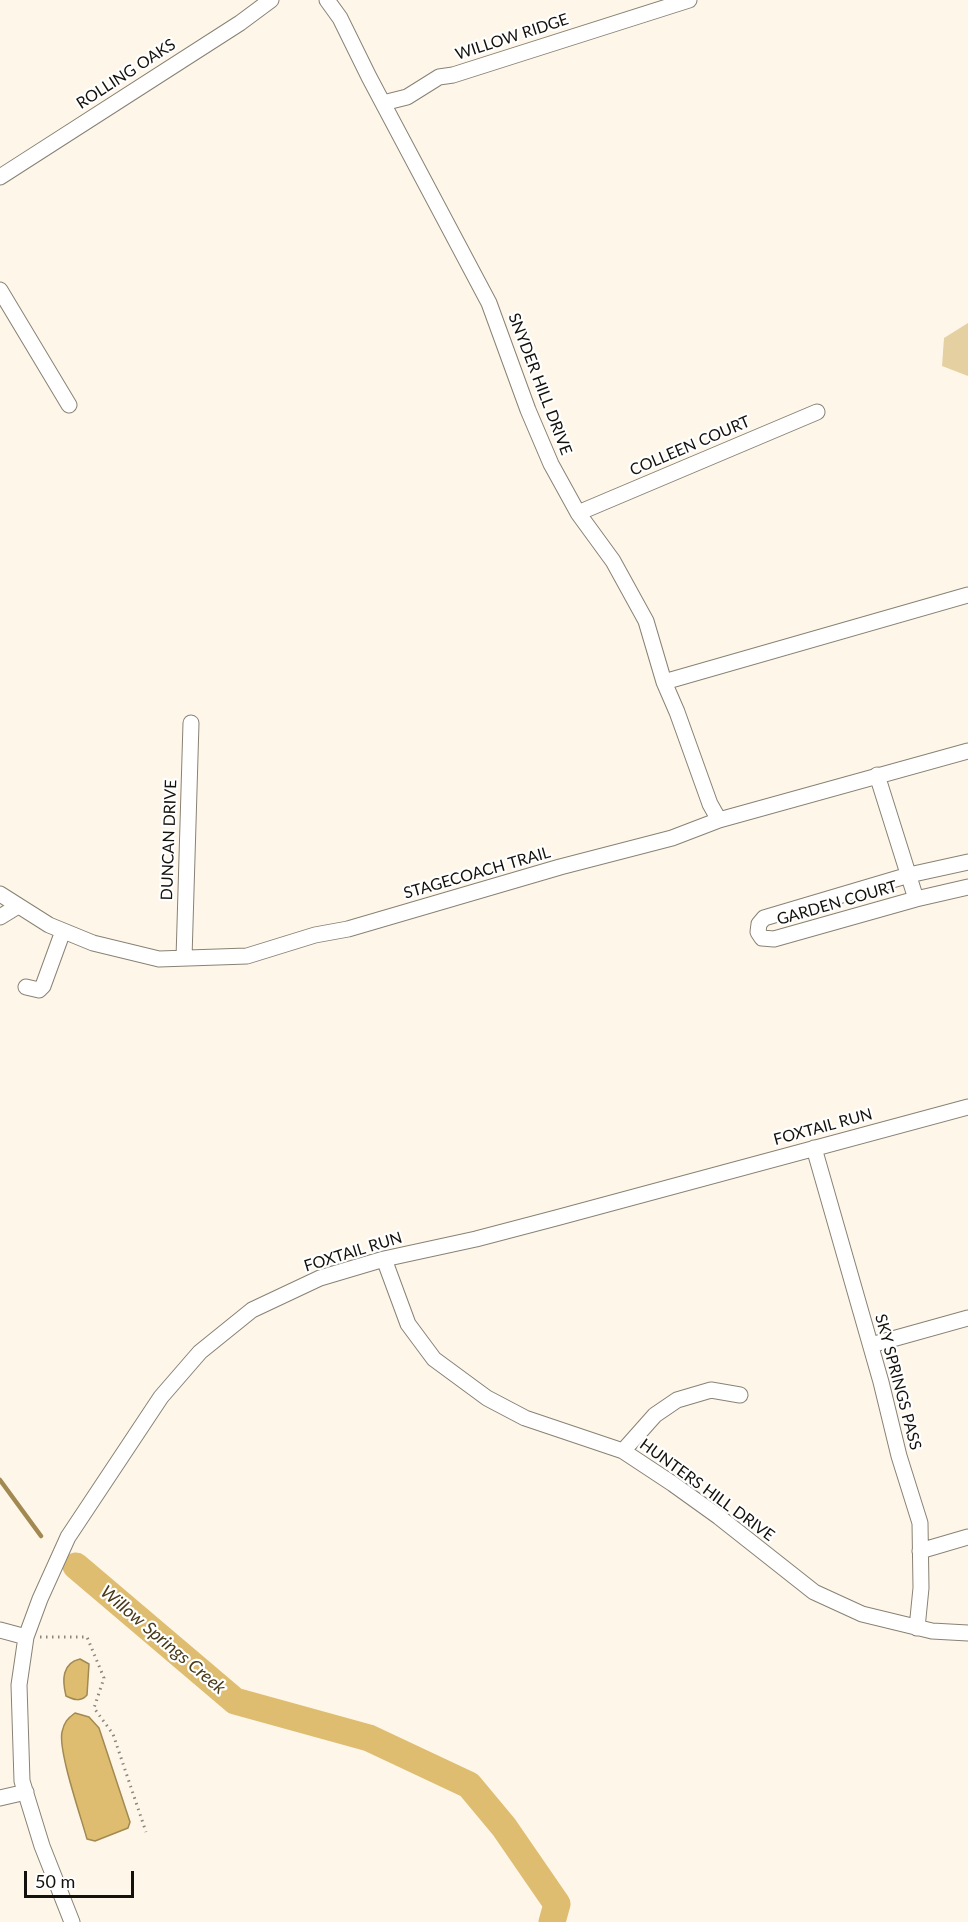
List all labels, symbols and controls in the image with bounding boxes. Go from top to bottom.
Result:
street label: WILLOW RIDGE [453,10,571,64]
street label: ROLLING OAKS [73,35,179,113]
street label: SNYDER HILL DRIVE [504,310,576,458]
street label: COLLEEN COURT [627,412,753,480]
street label: DUNCAN DRIVE [157,779,181,901]
street label: STAGECOACH TRAIL [401,843,553,903]
street label: GARDEN COURT [775,877,899,929]
street label: FOXTAIL RUN [771,1105,875,1149]
street label: FOXTAIL RUN [302,1228,404,1276]
street label: SKY SPRINGS PASS [871,1312,925,1452]
street label: HUNTERS HILL DRIVE [636,1435,778,1545]
water label: Willow Springs Creek [96,1581,230,1699]
scale bar [27,1859,136,1897]
text: 50 m [35,1870,75,1892]

